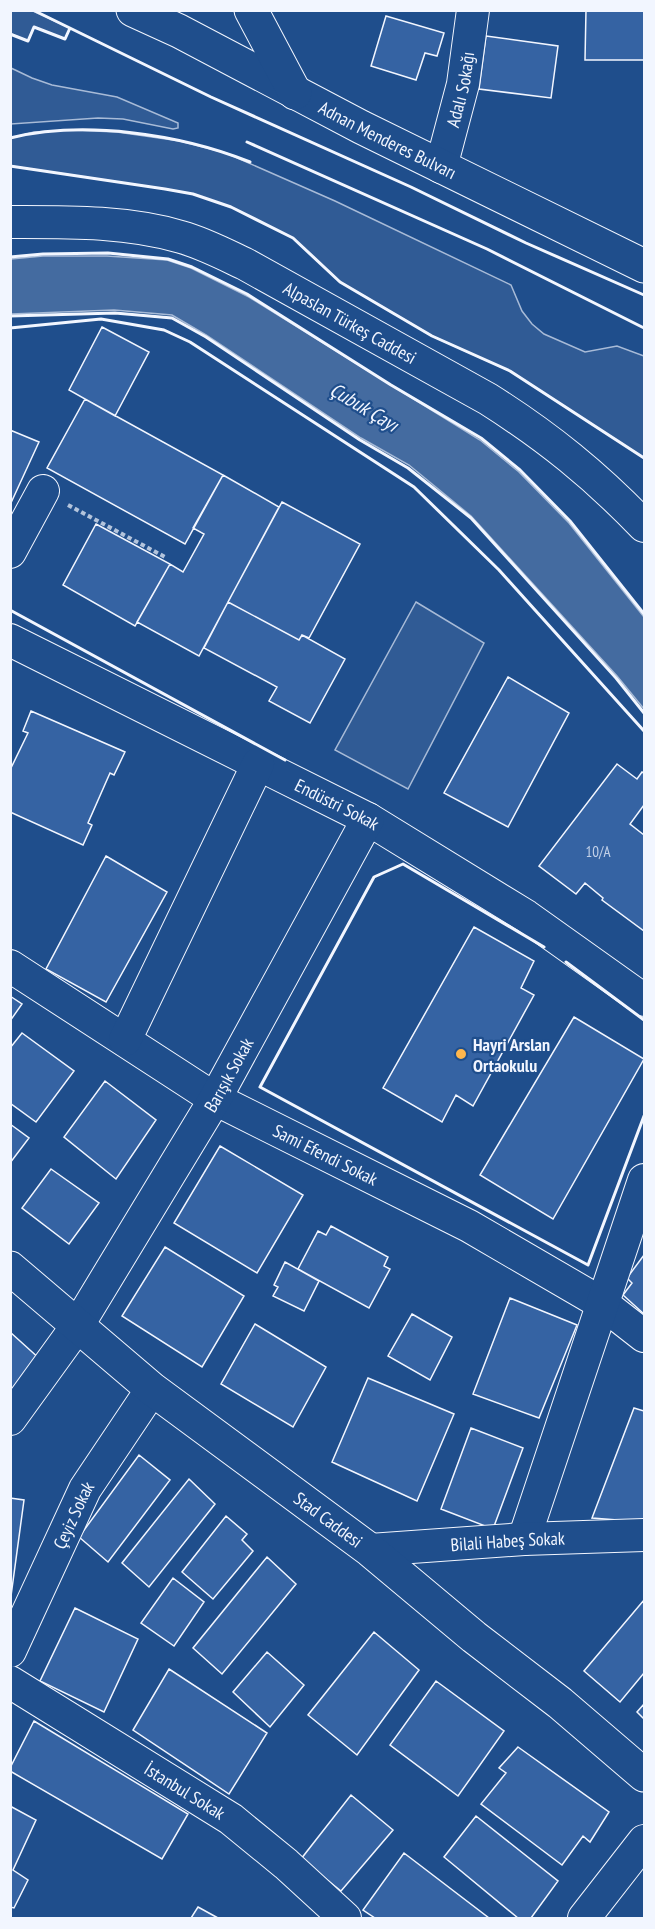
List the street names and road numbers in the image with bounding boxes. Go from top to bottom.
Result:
street label: Adalı Sokağı [441,50,479,130]
street label: Adnan Menderes Bulvarı [315,95,460,184]
street label: Alpaslan Türkeş Caddesi [279,276,421,369]
street label: Endüstri Sokak [291,773,384,835]
street label: Barışık Sokak [198,1033,258,1116]
street label: Sami Efendi Sokak [269,1118,382,1190]
street label: Çeyiz Sokak [47,1476,99,1552]
street label: Stad Caddesi [290,1486,367,1552]
street label: Bilali Habeş Sokak [450,1526,565,1556]
street label: İstanbul Sokak [140,1757,230,1824]

